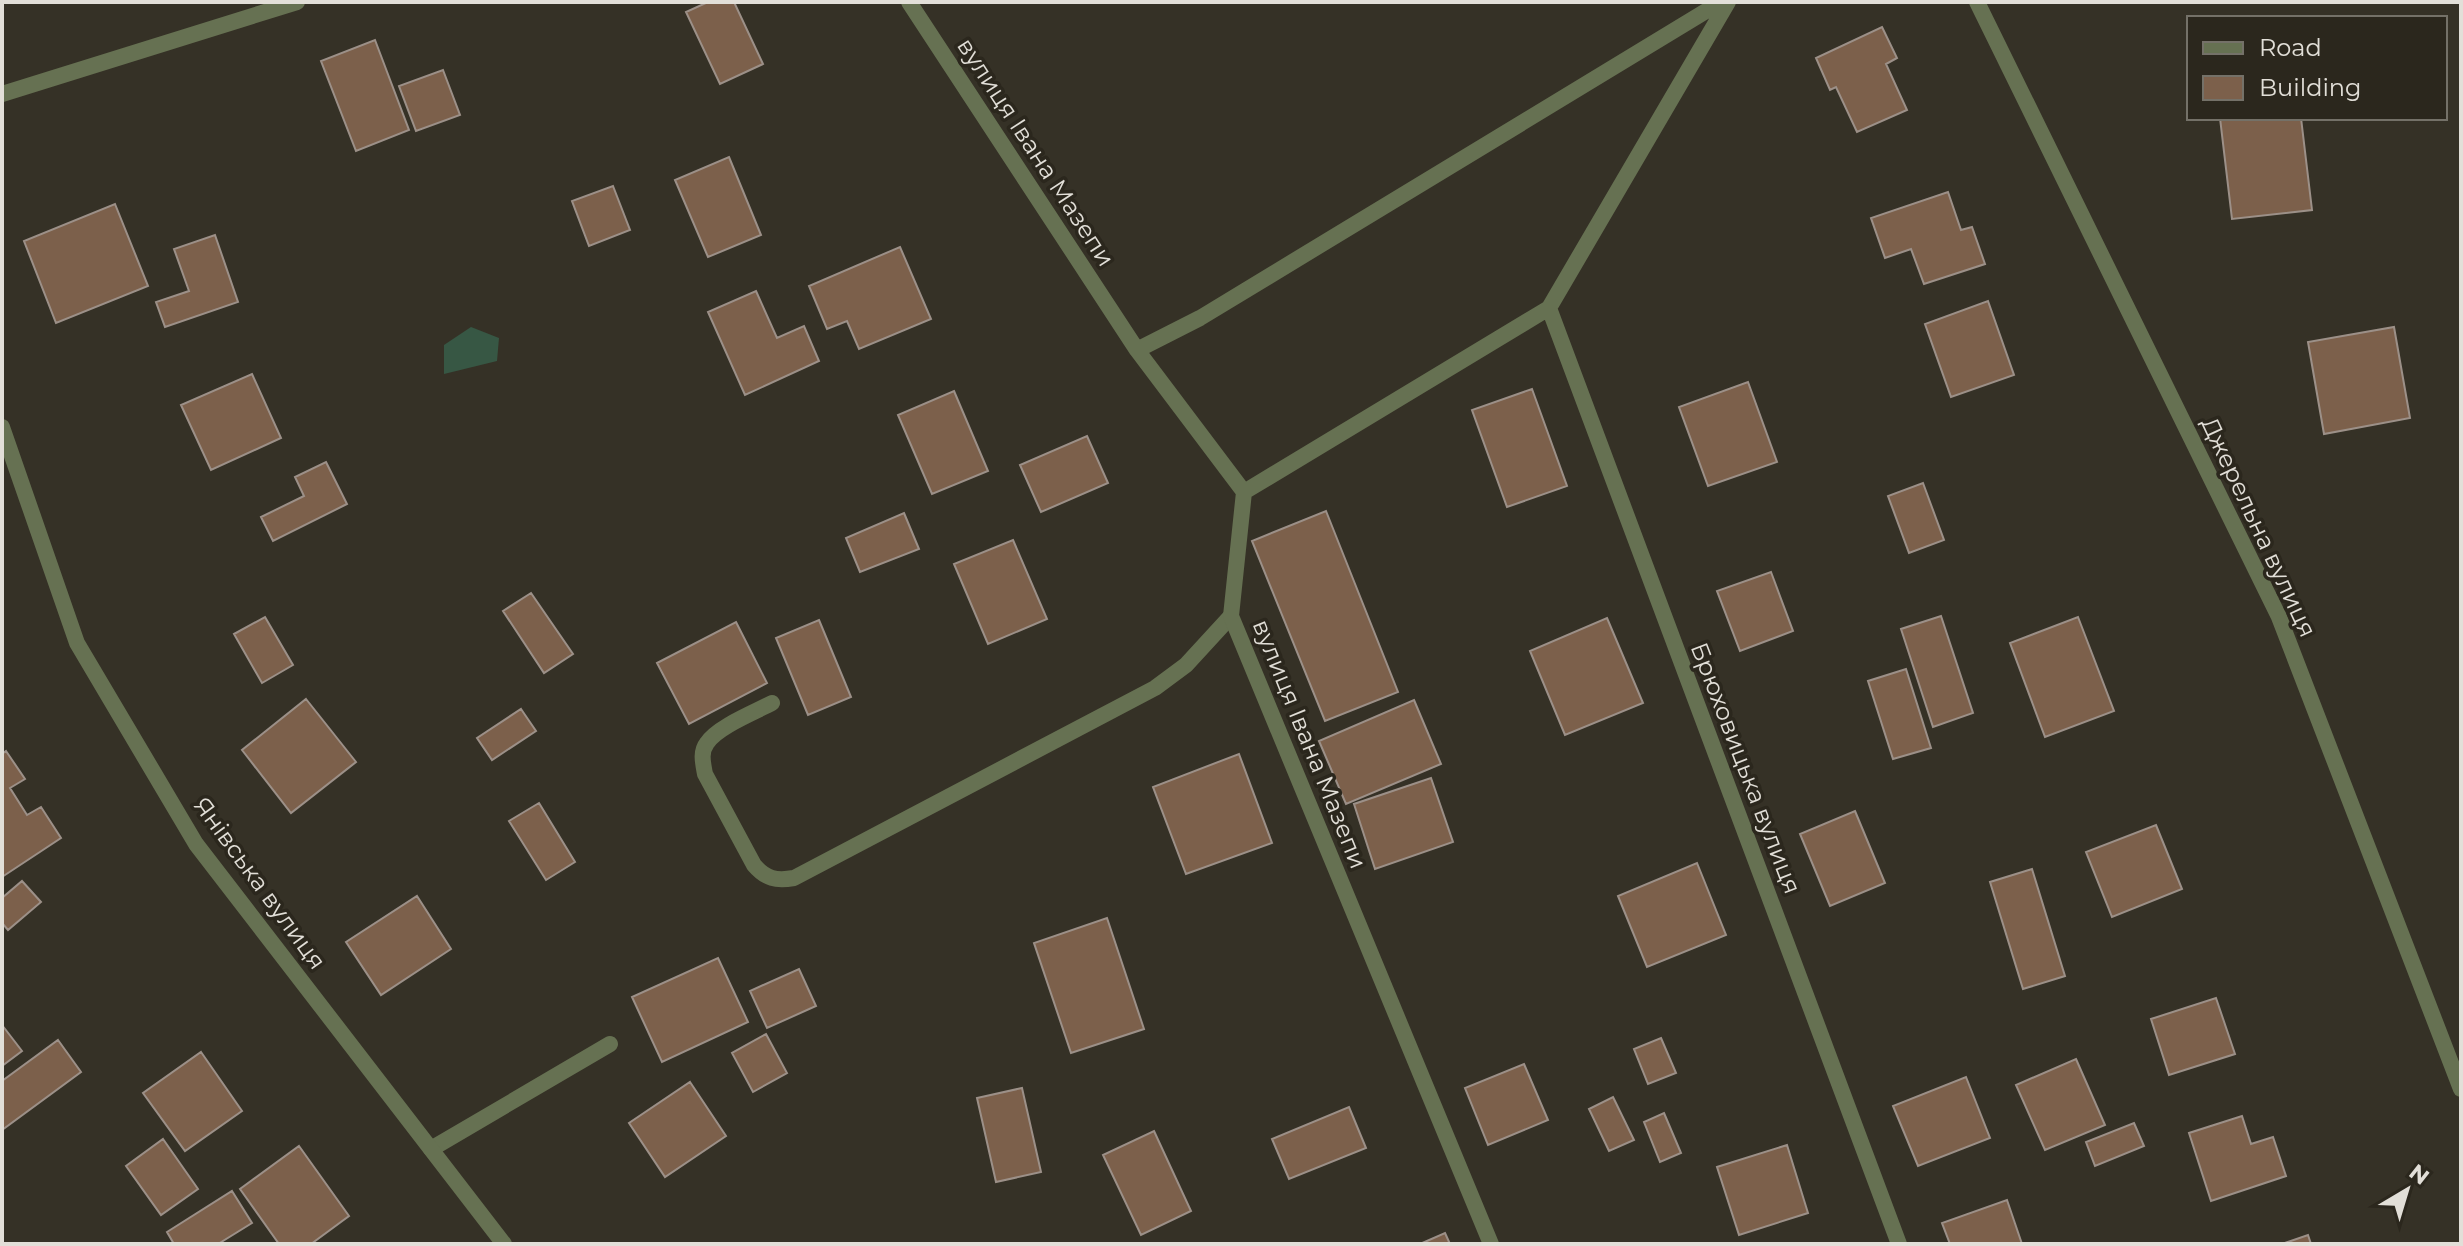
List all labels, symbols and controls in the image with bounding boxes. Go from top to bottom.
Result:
legend [2187,16,2447,120]
street label: вулиця Івана Мазепи [951,32,1121,272]
text: Road [2259,33,2322,62]
text: Building [2259,73,2362,102]
street label: Джерельна вулиця [2195,413,2323,641]
street label: вулиця Івана Мазепи [1247,615,1373,873]
street label: Брюховицька вулиця [1685,638,1807,898]
street label: Янівська вулиця [188,791,332,975]
north arrow [2367,1150,2447,1230]
text: N [2404,1159,2434,1191]

